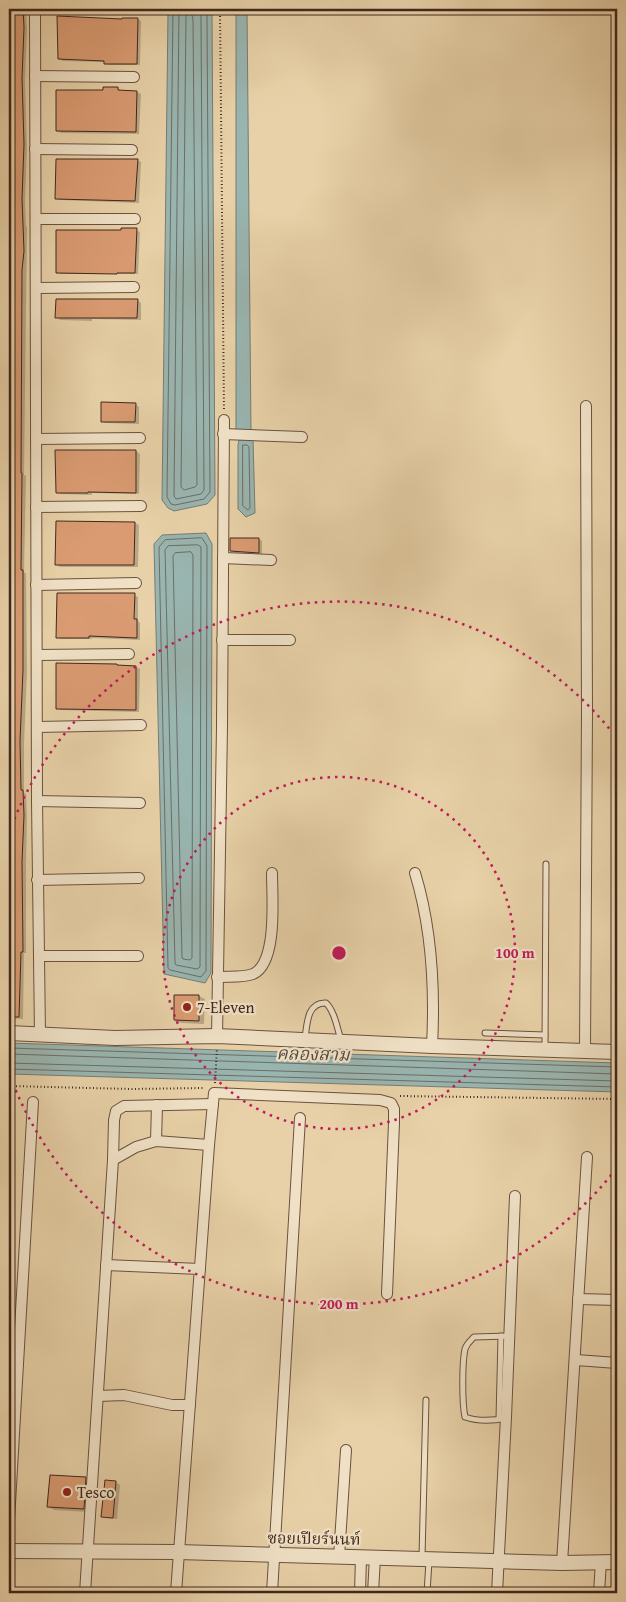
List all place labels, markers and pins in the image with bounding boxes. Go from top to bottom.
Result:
centre of rings [330,944,348,962]
place label: 7-Eleven [197,995,254,1019]
marker: 7-Eleven [181,1001,193,1013]
place label: Tesco [77,1480,114,1504]
marker: Tesco [61,1486,73,1498]

